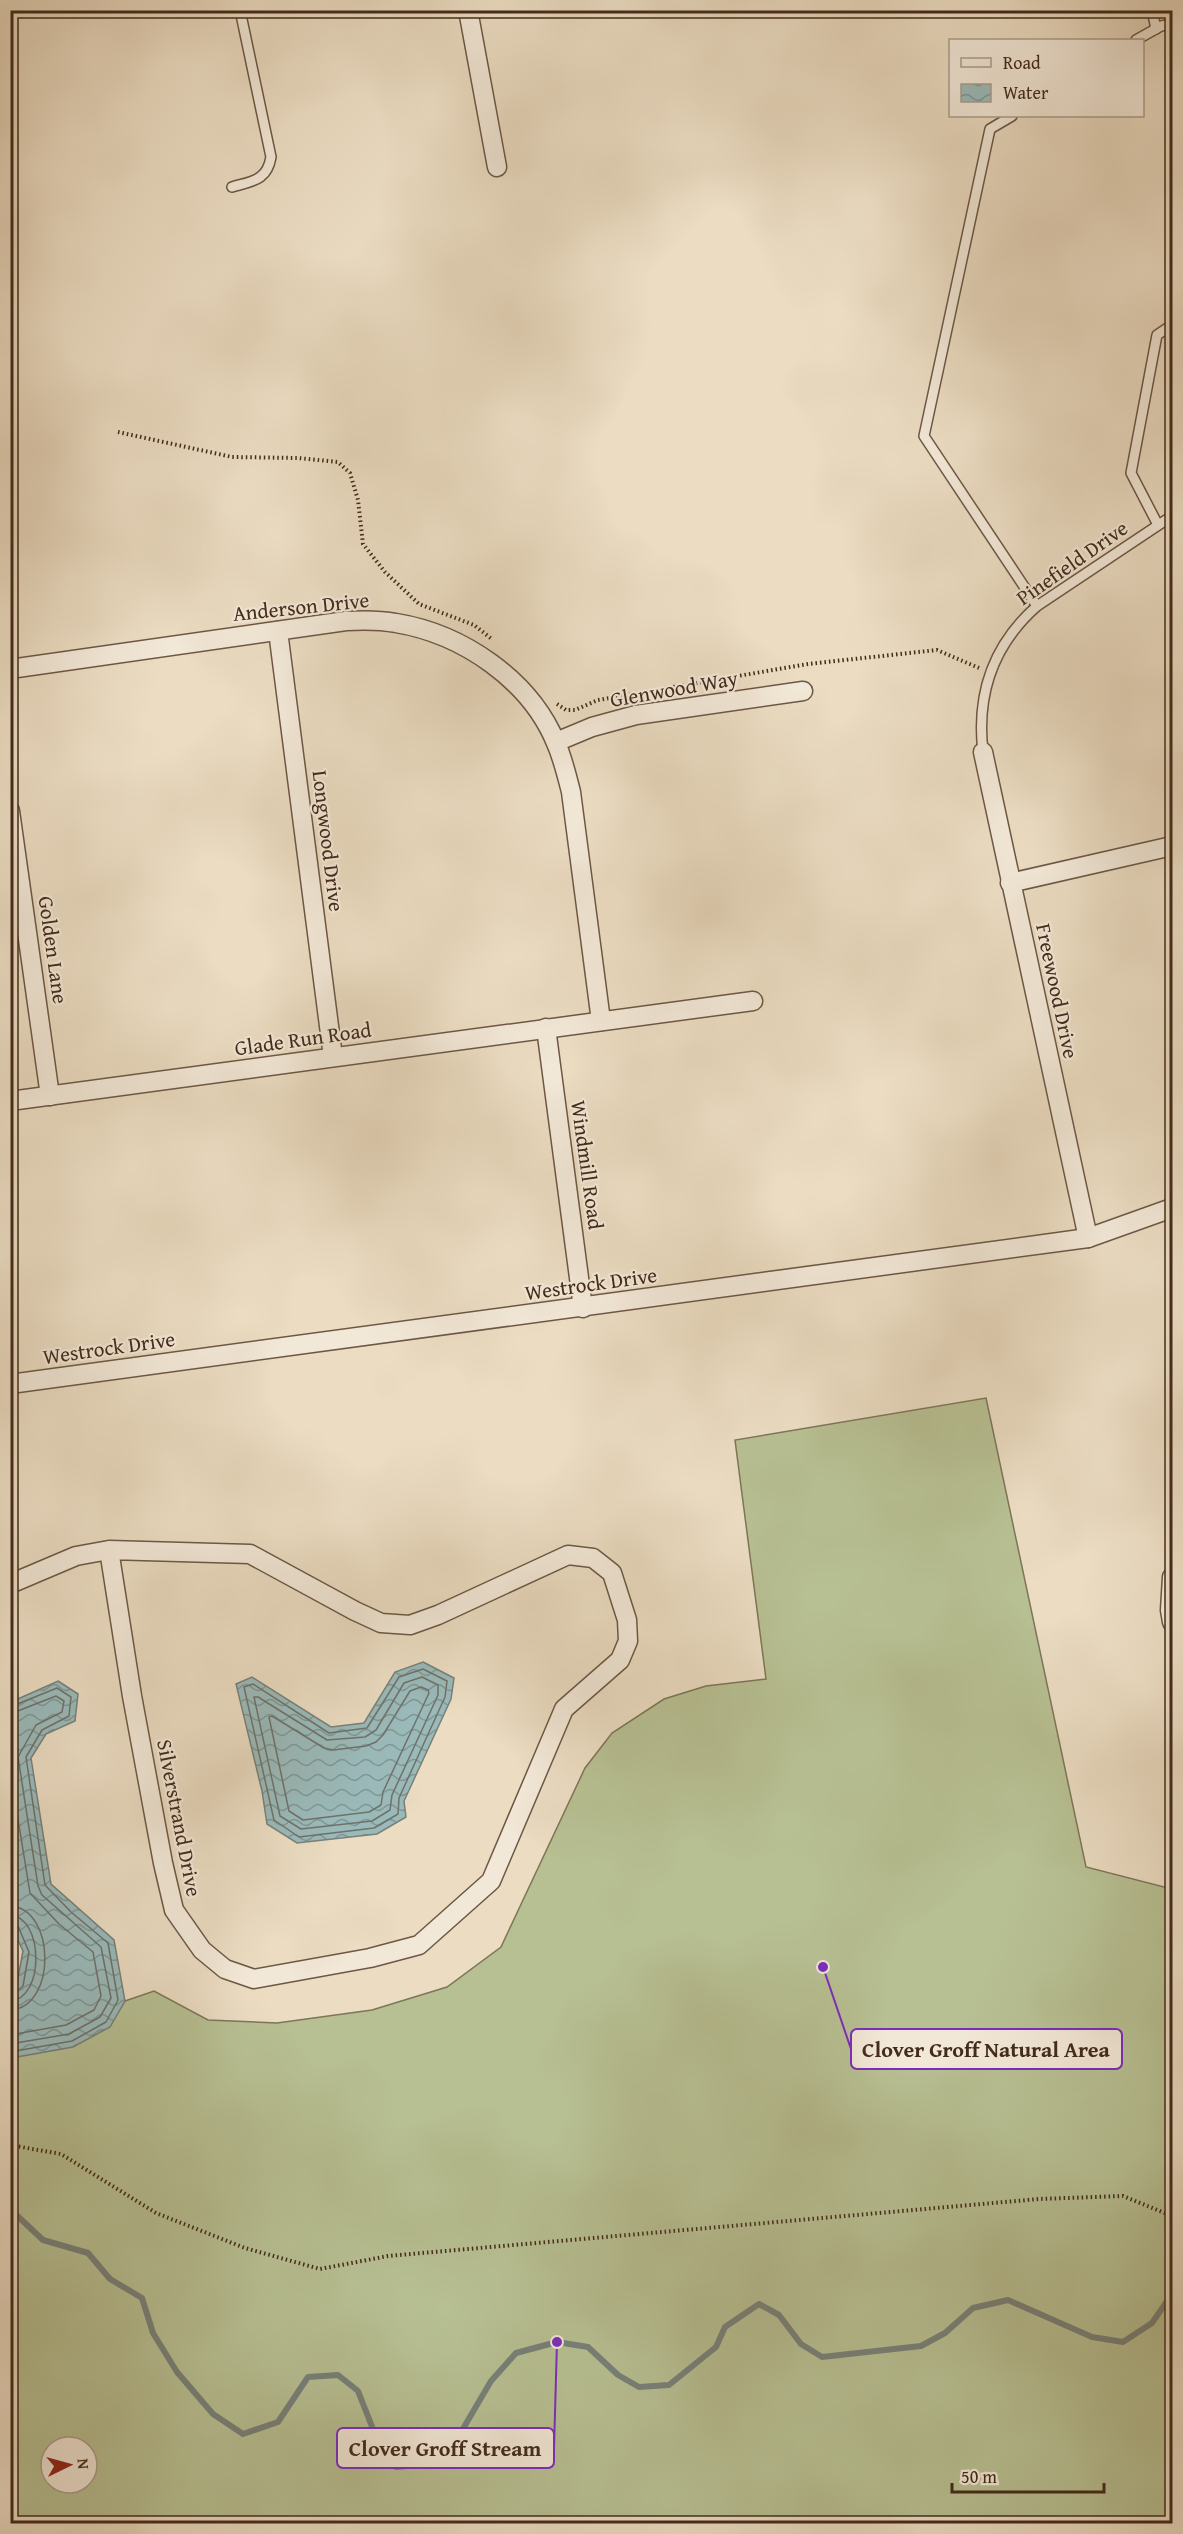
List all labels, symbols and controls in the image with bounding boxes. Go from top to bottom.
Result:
legend [949,39,1144,117]
text: Road [1003,49,1041,76]
text: Water [1003,79,1049,106]
street label: Pinefield Drive [1010,512,1134,613]
street label: Anderson Drive [231,584,371,629]
street label: Glenwood Way [608,662,741,715]
street label: Longwood Drive [304,768,353,914]
street label: Golden Lane [31,894,76,1006]
street label: Freewood Drive [1028,921,1087,1061]
street label: Glade Run Road [233,1013,374,1063]
street label: Windmill Road [563,1098,612,1232]
street label: Westrock Drive [523,1259,659,1308]
street label: Westrock Drive [41,1323,177,1372]
street label: Silverstrand Drive [149,1737,210,1899]
callout: Clover Groff Natural Area [851,2029,1122,2069]
text: Clover Groff Natural Area [862,2033,1111,2065]
callout: Clover Groff Stream [337,2428,554,2468]
text: Clover Groff Stream [349,2432,541,2464]
north arrow [39,2435,99,2495]
scale bar [952,2456,1104,2494]
text: N [72,2457,96,2470]
text: 50 m [961,2463,997,2490]

